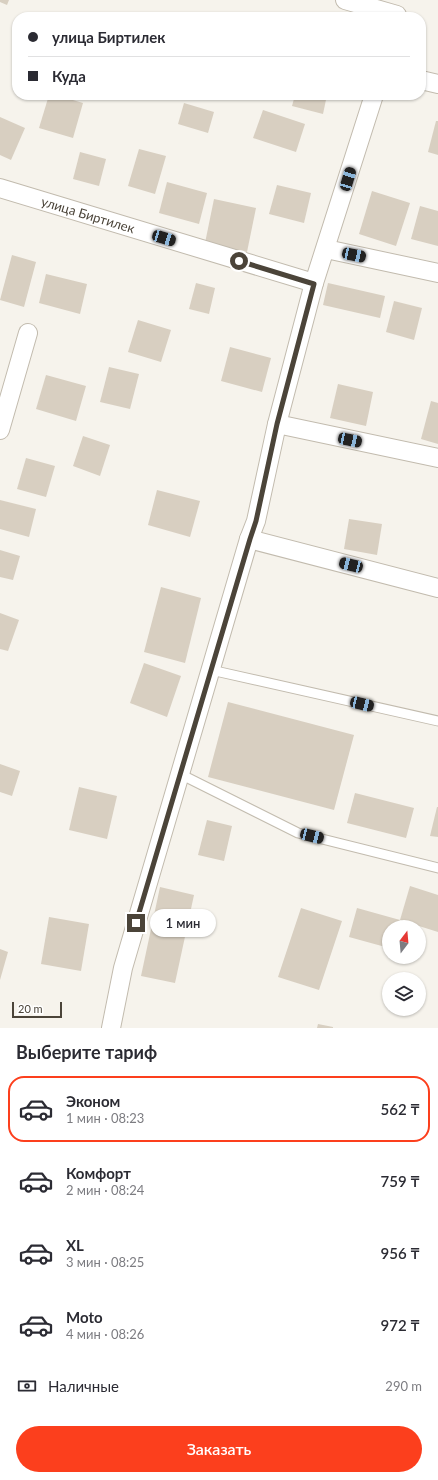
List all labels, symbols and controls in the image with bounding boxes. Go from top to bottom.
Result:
text: улица Биртилек [52,28,165,46]
text: Куда [52,67,86,85]
car [339,166,357,192]
street label: улица Биртилек [39,193,137,236]
car [151,229,177,247]
car [341,247,367,263]
route start [230,252,248,270]
car [337,432,363,448]
car [338,556,364,574]
car [349,695,375,713]
car [299,827,325,845]
callout: 1 мин [150,909,216,937]
route end [127,914,145,932]
text: 1 мин [166,915,200,931]
north arrow [382,920,426,964]
map controls [382,920,426,1016]
button: layers [382,972,426,1016]
scale bar [12,1000,62,1019]
text: 20 m [18,1002,43,1015]
text: Выберите тариф [16,1041,157,1063]
icon: car [18,1091,54,1127]
text: Эконом [66,1092,120,1110]
text: 562 ₸ [381,1100,420,1118]
text: 1 мин · 08:23 [66,1110,144,1126]
icon: car [18,1163,54,1199]
text: Комфорт [66,1164,131,1182]
text: 759 ₸ [381,1172,420,1190]
text: 2 мин · 08:24 [66,1182,144,1198]
icon: car [18,1235,54,1271]
text: XL [66,1236,84,1254]
text: 956 ₸ [381,1244,420,1262]
text: 3 мин · 08:25 [66,1254,144,1270]
icon: car [18,1307,54,1343]
text: Moto [66,1308,103,1326]
text: 972 ₸ [381,1316,420,1334]
text: 4 мин · 08:26 [66,1326,144,1342]
icon: cash [16,1375,38,1397]
text: Наличные [48,1377,119,1395]
text: 290 m [385,1378,422,1394]
button: Заказать [16,1426,422,1472]

